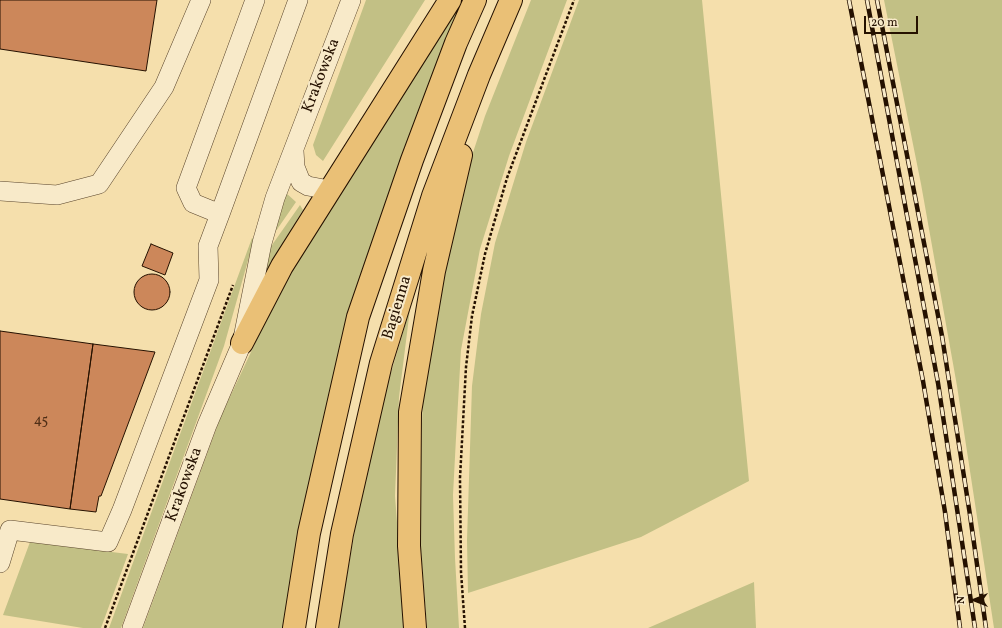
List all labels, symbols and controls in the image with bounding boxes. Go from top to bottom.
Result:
scale bar [866,8,920,34]
text: 20 m [871,15,898,31]
street label: Krakowska [299,36,345,116]
street label: Bagienna [379,274,417,342]
house number: 45 [34,413,48,429]
street label: Krakowska [163,445,207,525]
north arrow [954,580,994,620]
text: N [954,596,969,604]

